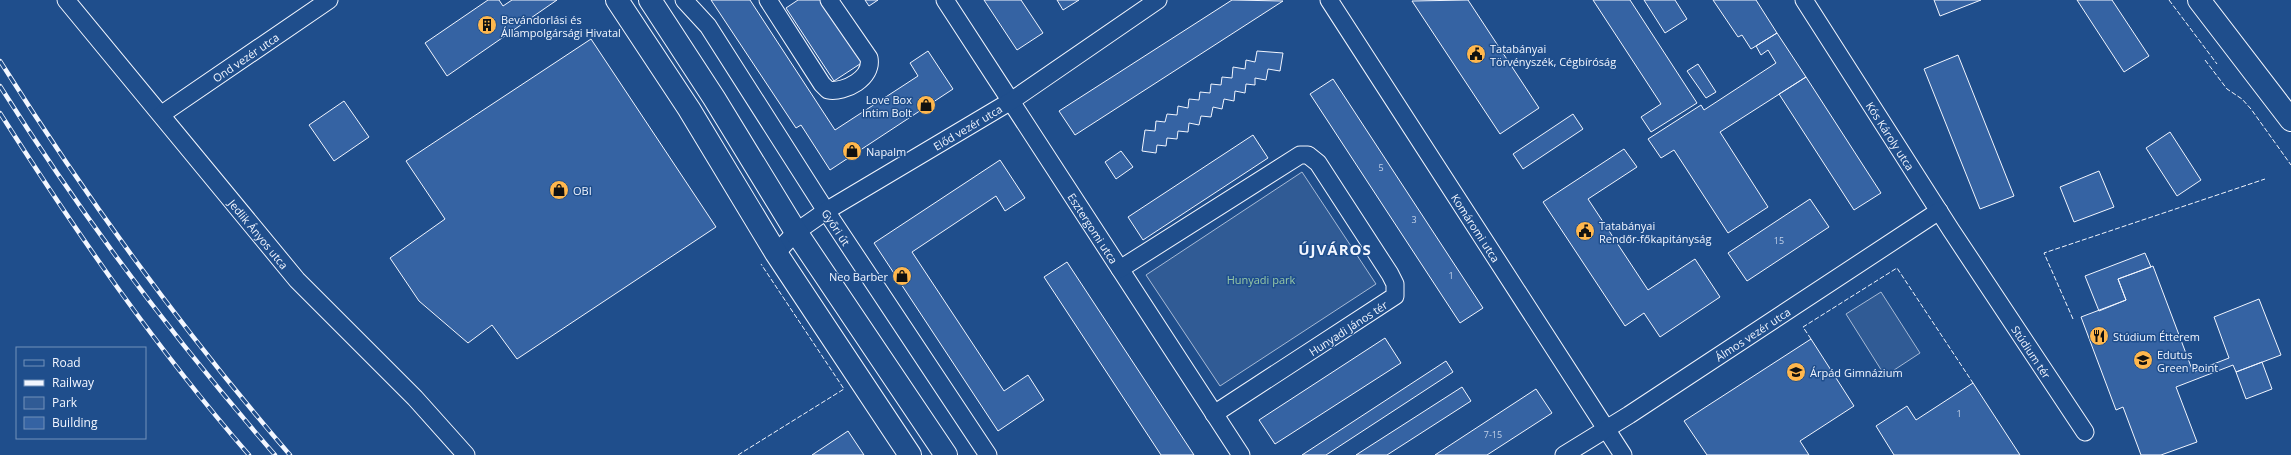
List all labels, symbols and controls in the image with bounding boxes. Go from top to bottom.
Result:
place label: Bevándorlási és Állampolgársági Hivatal [501,12,621,40]
building icon: Bevándorlási és Állampolgársági Hivatal [476,14,498,36]
street label: Ond vezér utca [209,29,282,85]
place label: Tatabányai Törvényszék, Cégbíróság [1490,41,1616,69]
public building icon: Tatabányai Törvényszék, Cégbíróság [1465,43,1487,65]
place label: Love Box Intim Bolt [862,92,912,120]
shop icon: Love Box Intim Bolt [915,94,937,116]
street label: Kós Károly utca [1863,98,1918,173]
street label: Előd vezér utca [930,101,1004,153]
shop icon: Napalm [841,140,863,162]
place label: Napalm [866,144,906,159]
house number: 5 [1378,161,1384,174]
shop icon: OBI [548,179,570,201]
place label: OBI [573,183,592,198]
street label: Esztergomi utca [1065,190,1122,266]
street label: Komáromi utca [1448,190,1504,265]
street label: Jedlik Ányos utca [225,195,292,272]
street label: Győri út [819,206,854,248]
house number: 3 [1411,213,1417,226]
place label: Tatabányai Rendőr-főkapitányság [1599,218,1711,246]
public building icon: Tatabányai Rendőr-főkapitányság [1574,220,1596,242]
house number: 15 [1774,234,1784,247]
district label: ÚJVÁROS [1298,239,1372,259]
shop icon: Neo Barber [891,265,913,287]
place label: Neo Barber [829,269,888,284]
house number: 1 [1448,269,1454,282]
park label: Hunyadi park [1227,272,1296,287]
street label: Hunyadi János tér [1306,297,1391,359]
street label: Álmos vezér utca [1712,304,1793,364]
street label: Stúdium tér [2009,322,2055,382]
restaurant icon: Stúdium Étterem [2088,325,2110,347]
place label: Stúdium Étterem [2113,329,2200,344]
legend [16,347,146,439]
place label: Edutus Green Point [2157,347,2218,375]
school or university icon: Edutus Green Point [2132,349,2154,371]
text: Road [52,354,81,371]
school or university icon: Árpád Gimnázium [1785,361,1807,383]
place label: Árpád Gimnázium [1810,365,1903,380]
text: Railway [52,374,95,391]
text: Park [52,394,78,411]
house number: 1 [1956,407,1962,420]
text: Building [52,414,98,431]
house number: 7-15 [1484,428,1502,441]

